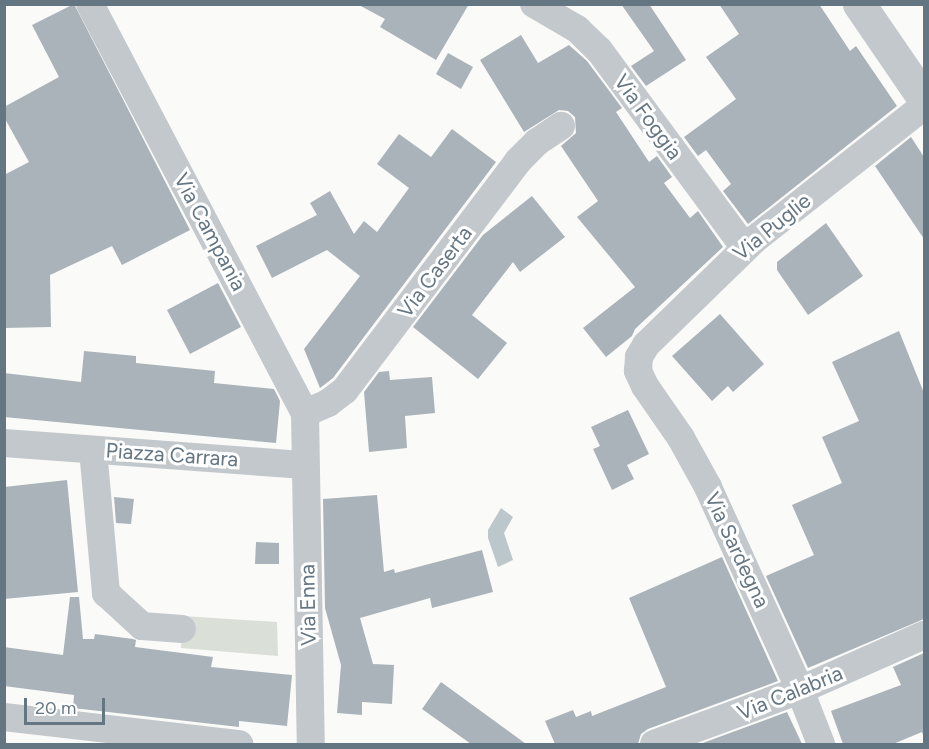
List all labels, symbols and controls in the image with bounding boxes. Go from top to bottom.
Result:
street label: Via Foggia [609,70,687,164]
street label: Via Campania [168,169,252,295]
street label: Via Puglie [728,188,816,266]
street label: Via Caserta [392,221,478,323]
street label: Piazza Carrara [105,438,239,472]
street label: Via Sardegna [699,488,775,612]
street label: Via Enna [295,564,321,646]
street label: Via Calabria [734,660,846,726]
scale bar [27,686,108,724]
text: 20 m [35,697,76,719]

